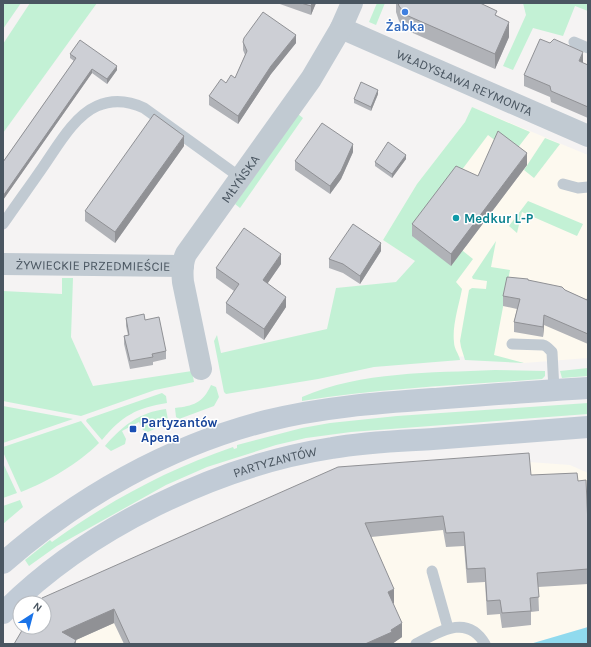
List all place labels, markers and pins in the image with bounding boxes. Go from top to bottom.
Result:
marker: Żabka [400,7,410,17]
place label: Żabka [385,18,425,34]
place label: Medkur L-P [464,211,534,226]
marker: Medkur L-P [451,213,461,223]
place label: Partyzantów Apena [141,415,218,445]
marker: Partyzantów Apena [128,424,138,434]

